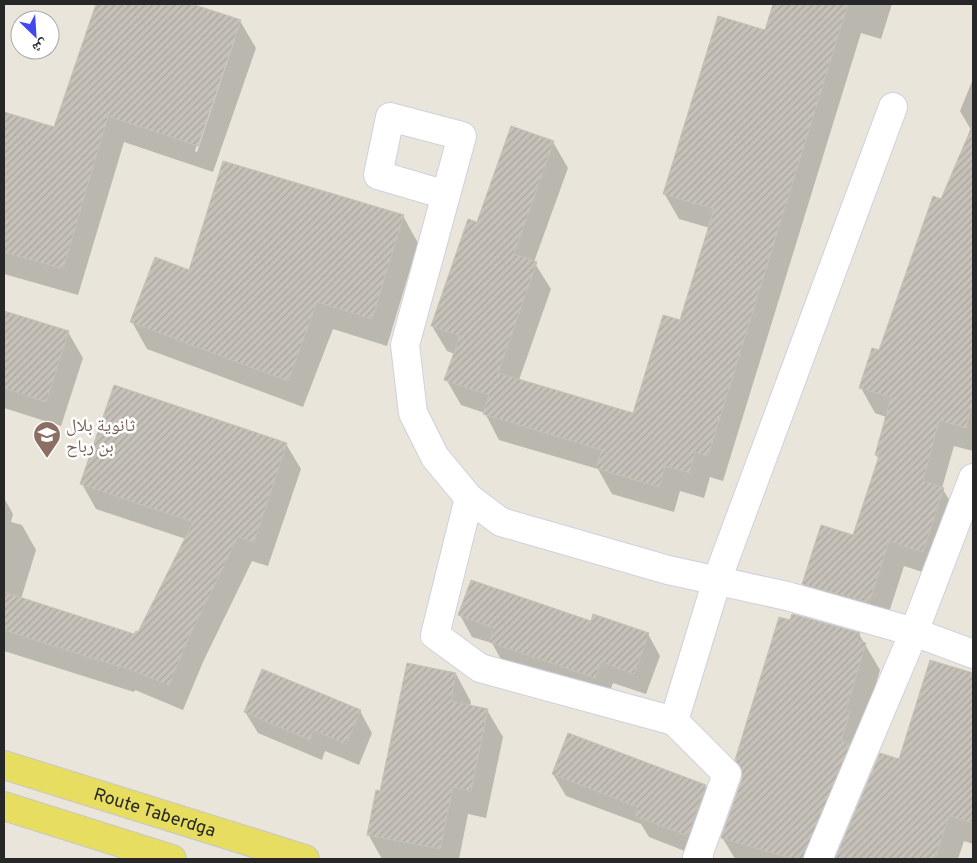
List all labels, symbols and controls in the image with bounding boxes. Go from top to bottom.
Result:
north arrow [10,10,60,60]
text: ش [29,35,50,56]
place label: ثانوية بلال بن رباح [66,415,135,459]
school or university icon: ثانوية بلال بن رباح [32,420,62,459]
street label: Route Taberdga [90,784,218,843]

